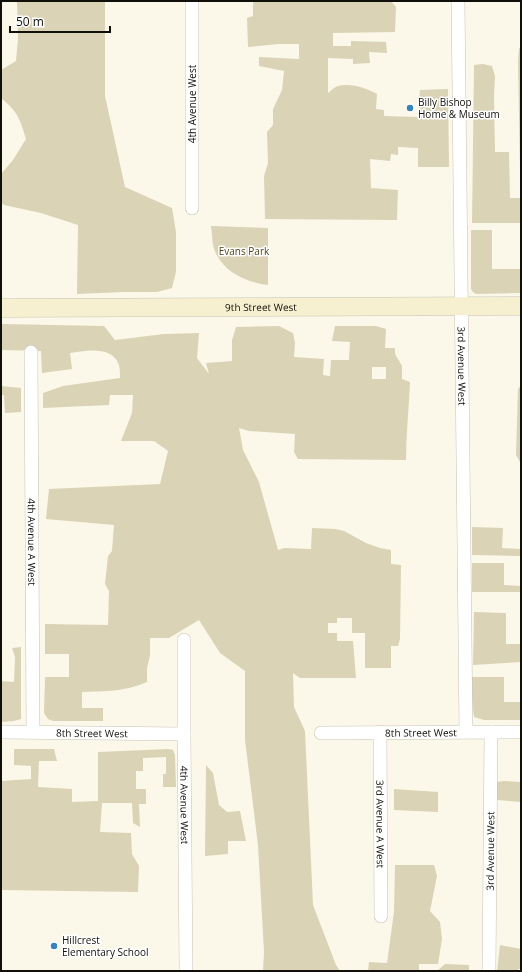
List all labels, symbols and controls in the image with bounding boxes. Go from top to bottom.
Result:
scale bar [10,8,110,34]
text: 50 m [16,13,44,30]
street label: 4th Avenue West [185,64,199,143]
place label: Billy Bishop Home & Museum [418,95,500,121]
marker: Billy Bishop Home & Museum [405,103,415,113]
park label: Evans Park [219,244,270,258]
street label: 9th Street West [225,300,297,314]
street label: 3rd Avenue West [455,326,469,406]
street label: 4th Avenue A West [25,498,39,586]
street label: 8th Street West [385,725,457,740]
street label: 8th Street West [56,726,128,740]
street label: 4th Avenue West [177,766,192,845]
street label: 3rd Avenue A West [373,780,388,869]
street label: 3rd Avenue West [483,811,497,891]
place label: Hillcrest Elementary School [62,933,148,959]
marker: Hillcrest Elementary School [49,941,59,951]

